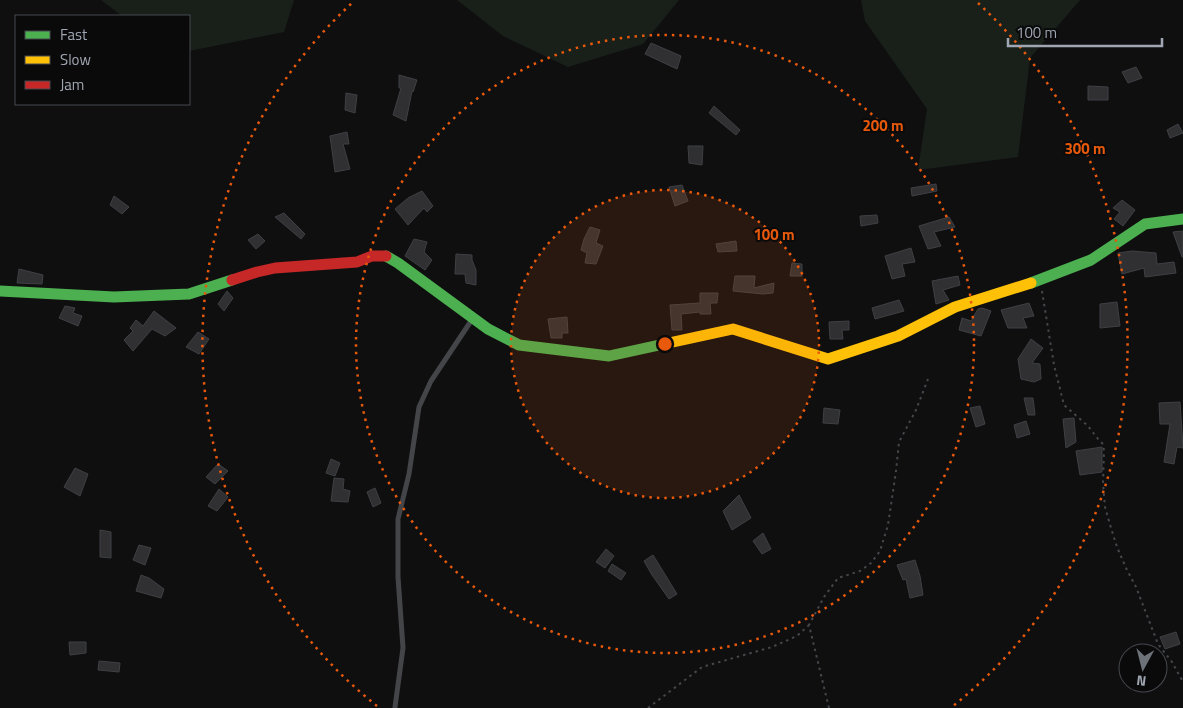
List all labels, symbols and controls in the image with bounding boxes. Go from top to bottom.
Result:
legend [15,15,190,105]
scale bar [1008,15,1162,47]
text: 100 m [1016,21,1057,44]
text: Fast [60,23,88,46]
text: Slow [60,48,91,71]
text: Jam [60,73,84,96]
text: 200 m [862,114,904,137]
text: 300 m [1064,137,1106,160]
text: 100 m [753,223,795,246]
centre of rings [656,335,674,353]
north arrow [1118,643,1168,693]
text: N [1135,670,1147,692]

